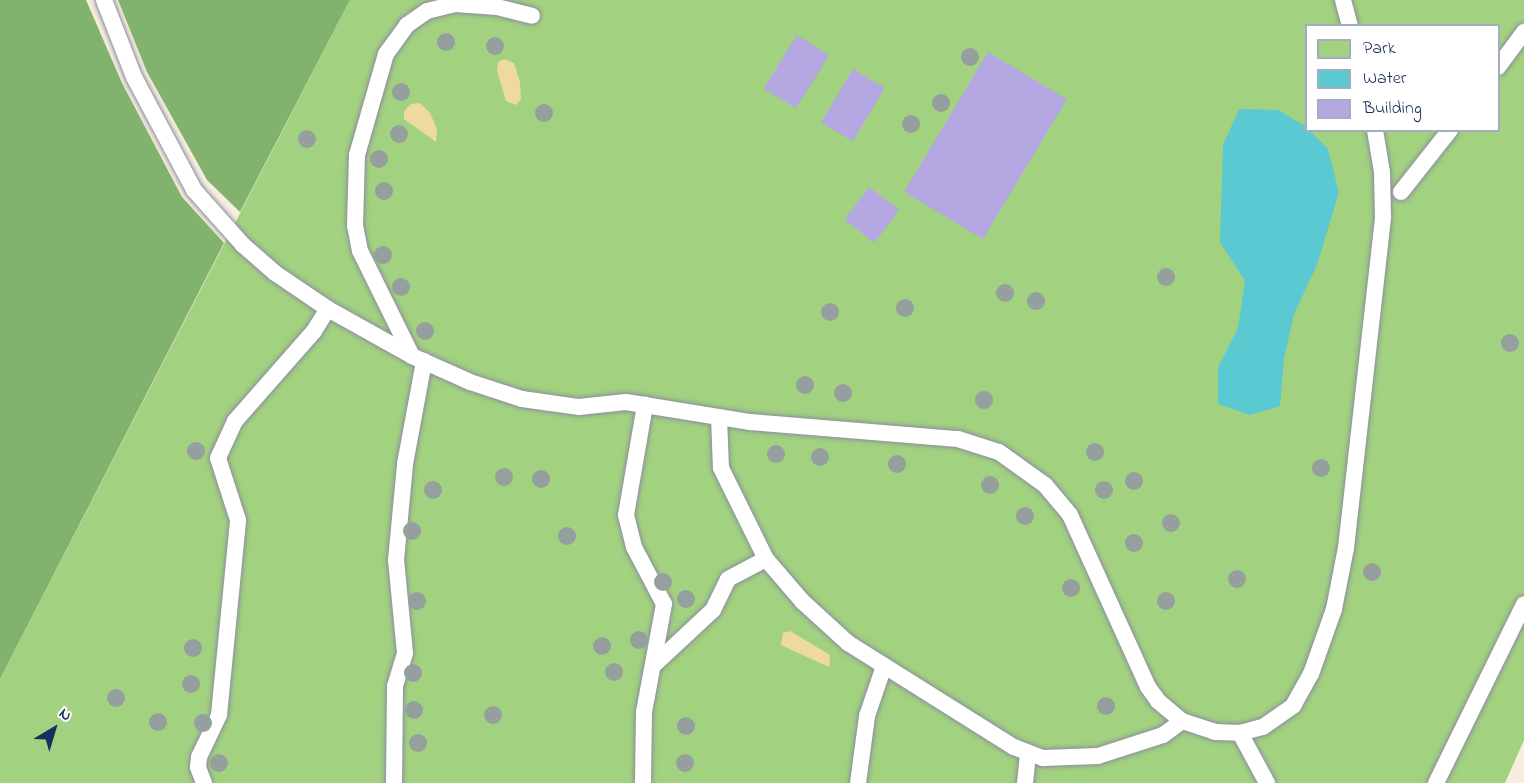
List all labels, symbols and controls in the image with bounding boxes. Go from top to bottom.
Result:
legend [1305,24,1500,132]
text: Park [1363,36,1396,62]
text: Water [1363,66,1406,92]
text: Building [1363,96,1422,122]
north arrow [24,699,84,759]
text: N [53,702,77,728]

